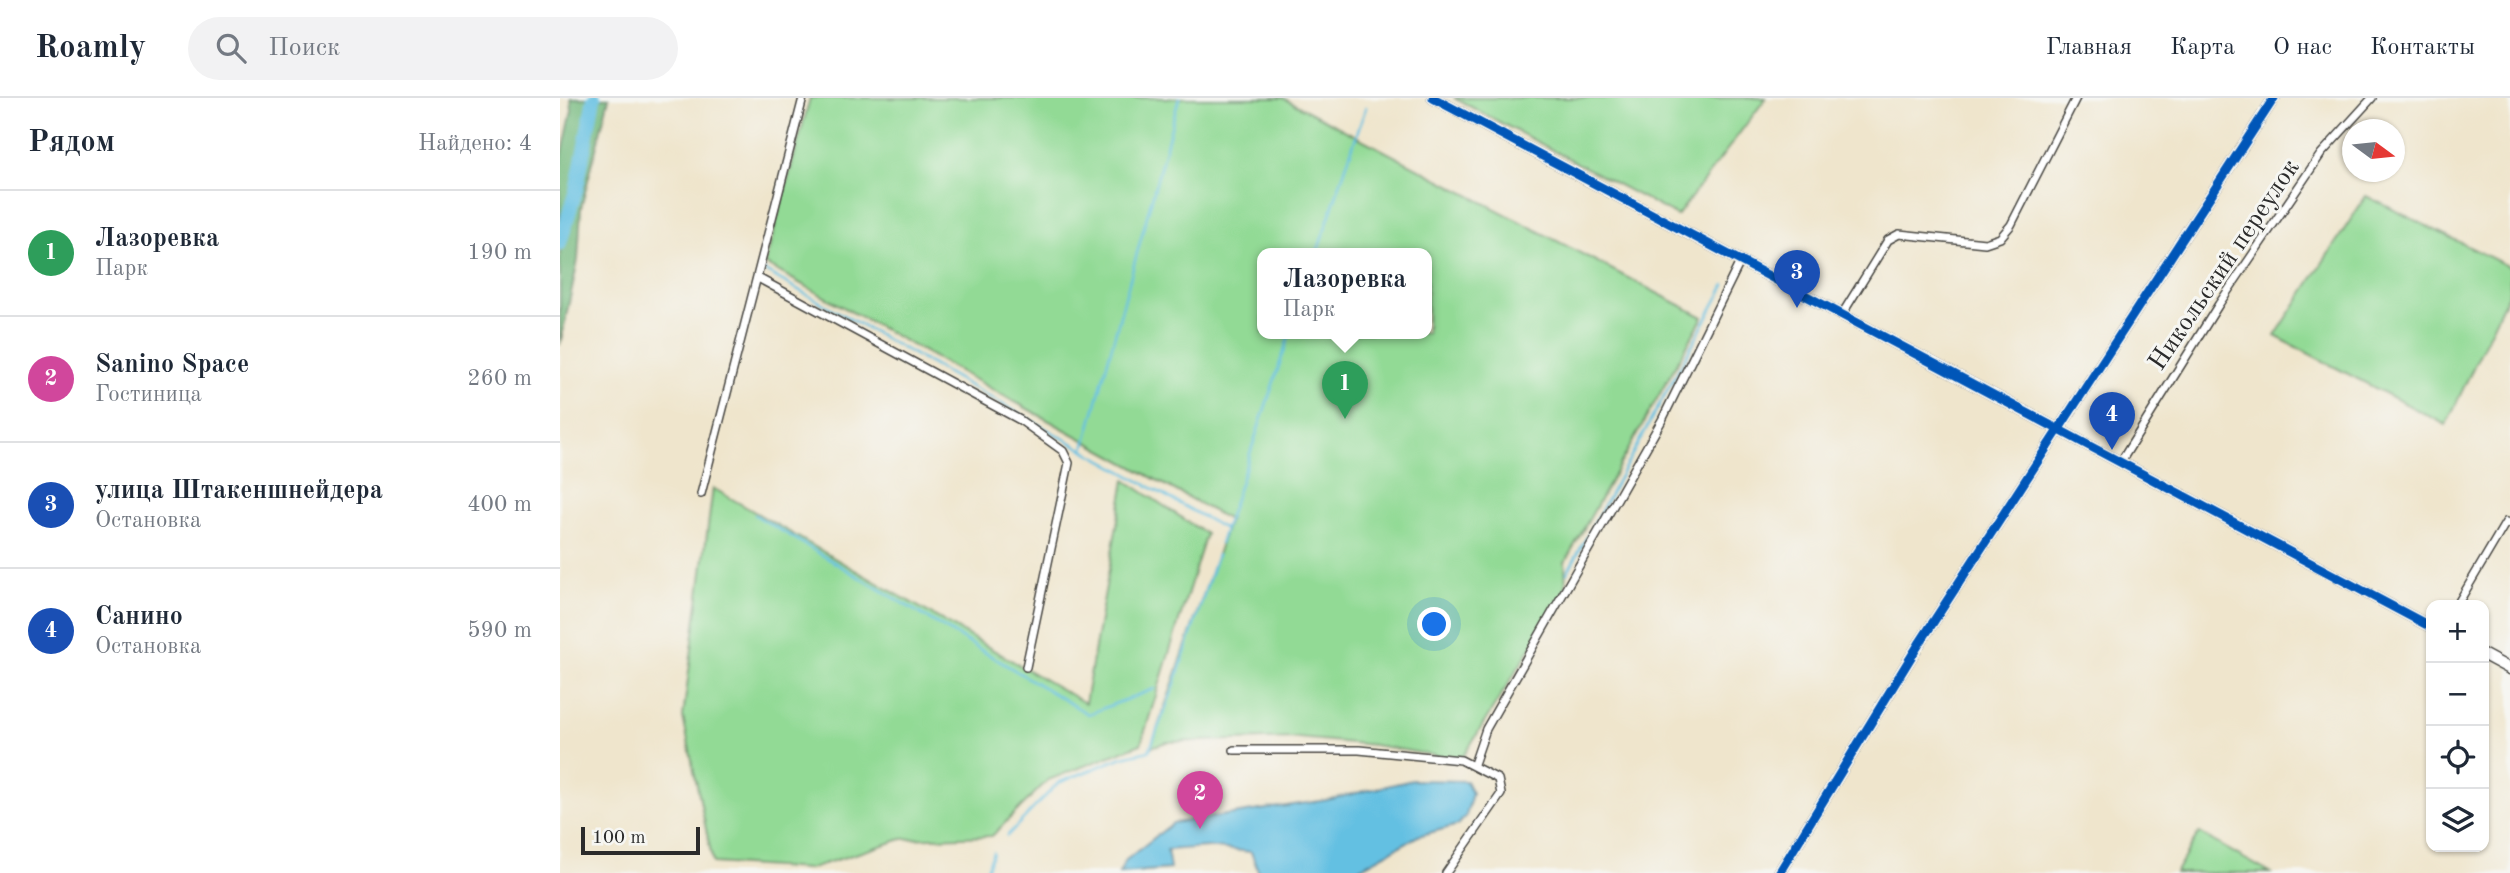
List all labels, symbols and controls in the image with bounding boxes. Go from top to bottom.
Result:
search box [188,17,678,80]
icon: search [212,29,250,67]
text: Roamly [35,32,146,65]
text: Поиск [268,35,340,61]
text: Главная [2046,36,2132,60]
text: Карта [2170,36,2235,60]
text: О нас [2273,36,2332,60]
text: Контакты [2370,36,2475,60]
north arrow [2342,119,2405,182]
text: Рядом [28,128,115,158]
text: Найдено: 4 [418,132,532,155]
street label: Никольский переулок [2144,155,2305,375]
text: Лазоревка [95,226,219,252]
text: 1 [44,241,58,264]
text: 190 m [467,241,532,264]
popup [1257,248,1432,339]
pin: 3 [1774,250,1820,308]
text: Парк [95,257,148,280]
text: Лазоревка [1282,267,1407,293]
text: Парк [1282,298,1335,321]
text: Sanino Space [95,352,249,378]
pin: 1 [1322,361,1368,419]
text: 2 [44,367,58,390]
text: 260 m [467,367,532,390]
text: Гостиница [95,383,202,406]
pin: 4 [2089,392,2135,450]
text: улица Штакеншнейдера [95,478,383,504]
text: 3 [44,493,58,516]
text: 400 m [467,493,532,516]
text: Остановка [95,509,201,532]
map controls [2426,600,2489,852]
button: + [2426,600,2489,663]
text: Санино [95,604,183,630]
your location [1417,607,1451,641]
text: 4 [44,619,58,642]
text: 590 m [467,619,532,642]
text: Остановка [95,635,201,658]
button: − [2426,663,2489,726]
button: locate [2426,726,2489,789]
pin: 2 [1177,771,1223,829]
button: layers [2426,789,2489,852]
scale bar [581,824,700,856]
text: 100 m [592,829,645,848]

